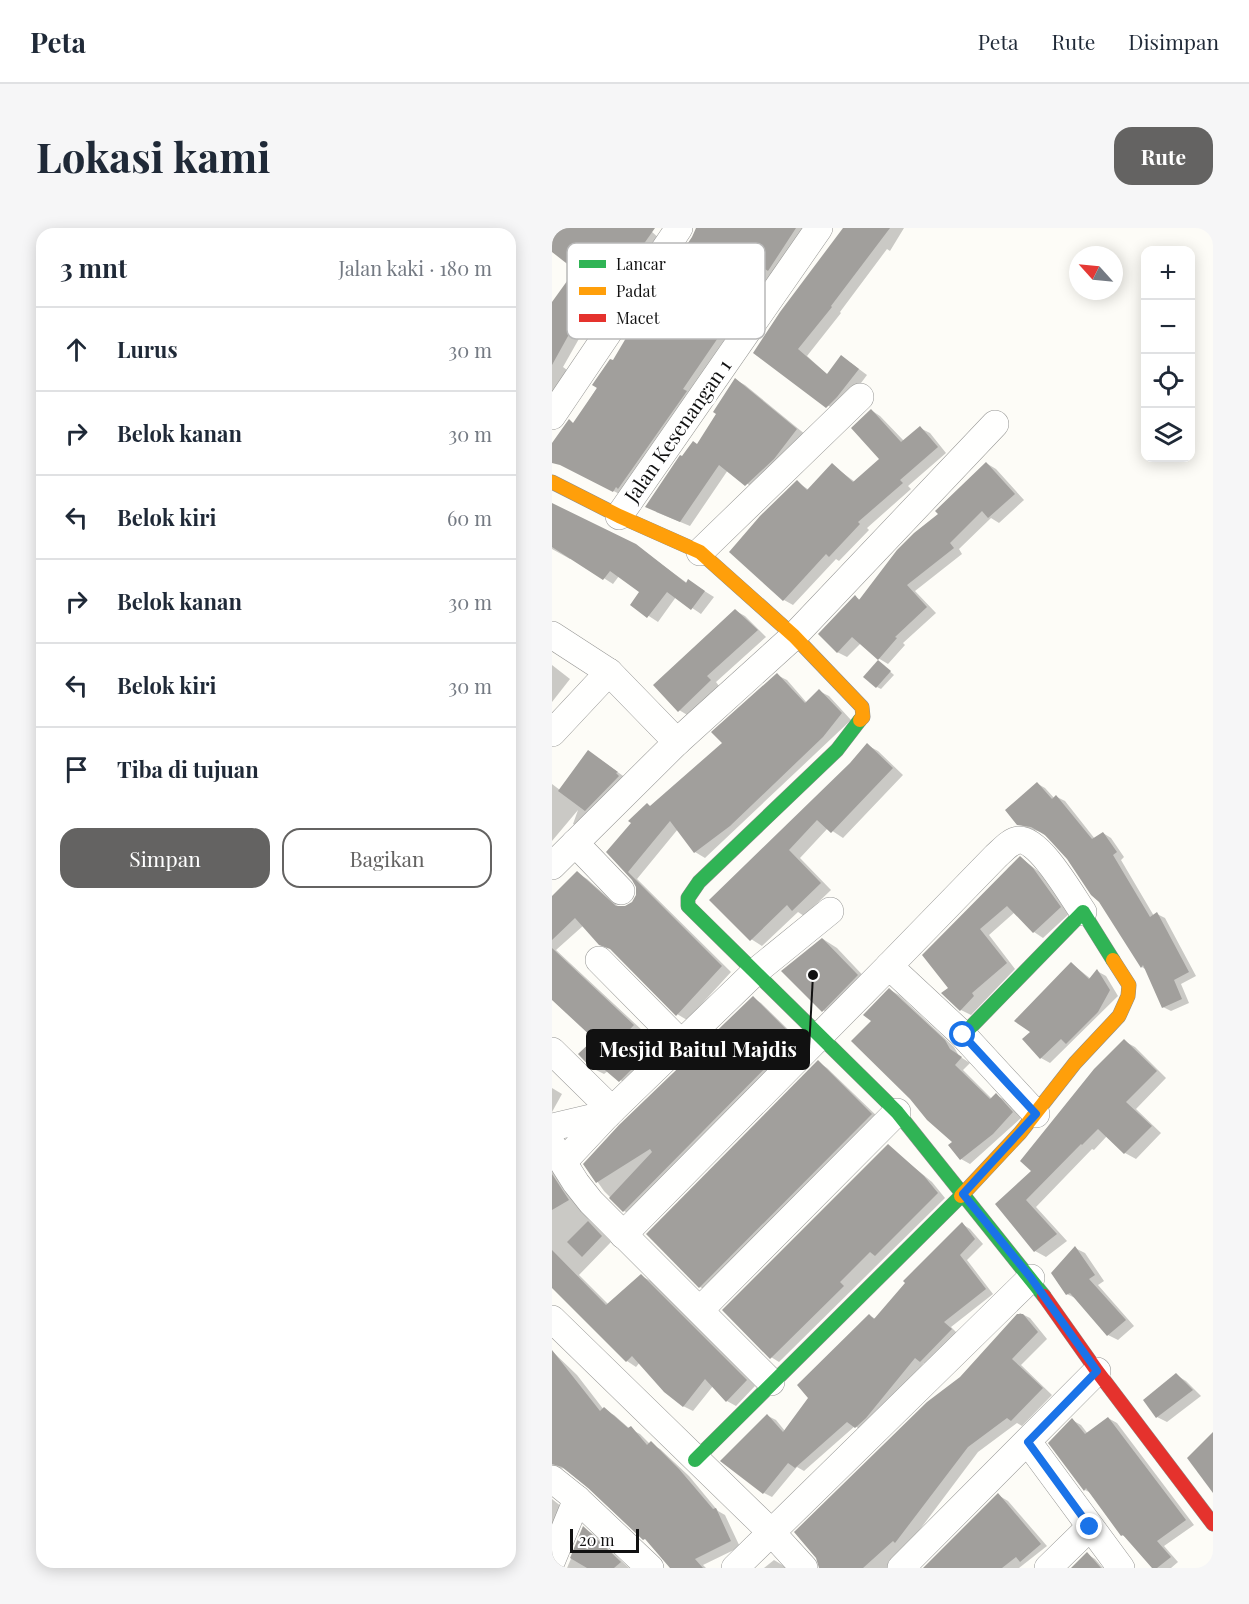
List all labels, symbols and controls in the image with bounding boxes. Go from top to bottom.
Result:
text: Peta [30,23,86,60]
text: Peta [978,27,1018,55]
text: Rute [1051,27,1095,55]
text: Disimpan [1128,27,1219,55]
button: Rute [1114,127,1213,185]
text: Lokasi kami [36,128,270,184]
legend [567,243,765,339]
north arrow [1069,246,1123,300]
map controls [1141,246,1195,462]
button: + [1141,246,1195,300]
text: 3 mnt [60,250,127,285]
text: Lancar [616,253,666,274]
text: Jalan kaki · 180 m [339,254,492,281]
text: Padat [616,280,656,301]
button: − [1141,300,1195,354]
text: Macet [616,307,660,328]
icon: ahead [60,333,93,366]
text: Lurus [117,334,178,364]
text: 30 m [448,336,492,363]
street label: Jalan Kesenangan 1 [617,353,736,508]
button: locate [1141,354,1195,408]
button: layers [1141,408,1195,462]
icon: right [60,417,93,450]
text: Belok kanan [117,418,242,448]
text: 30 m [448,420,492,447]
icon: left [60,501,93,534]
text: Belok kiri [117,502,216,532]
text: 60 m [447,504,492,531]
icon: right [60,585,93,618]
text: Belok kanan [117,586,242,616]
text: 30 m [448,588,492,615]
icon: left [60,669,93,702]
text: Belok kiri [117,670,216,700]
text: 30 m [448,672,492,699]
icon: arrive [60,753,93,786]
text: Tiba di tujuan [117,754,259,784]
button: Simpan [60,828,270,888]
button: Bagikan [282,828,492,888]
route start [949,1021,975,1047]
callout: Mesjid Baitul Majdis [587,1030,809,1069]
text: Mesjid Baitul Majdis [599,1034,797,1062]
route end [1076,1513,1102,1539]
scale bar [570,1526,639,1554]
text: 20 m [579,1529,614,1550]

